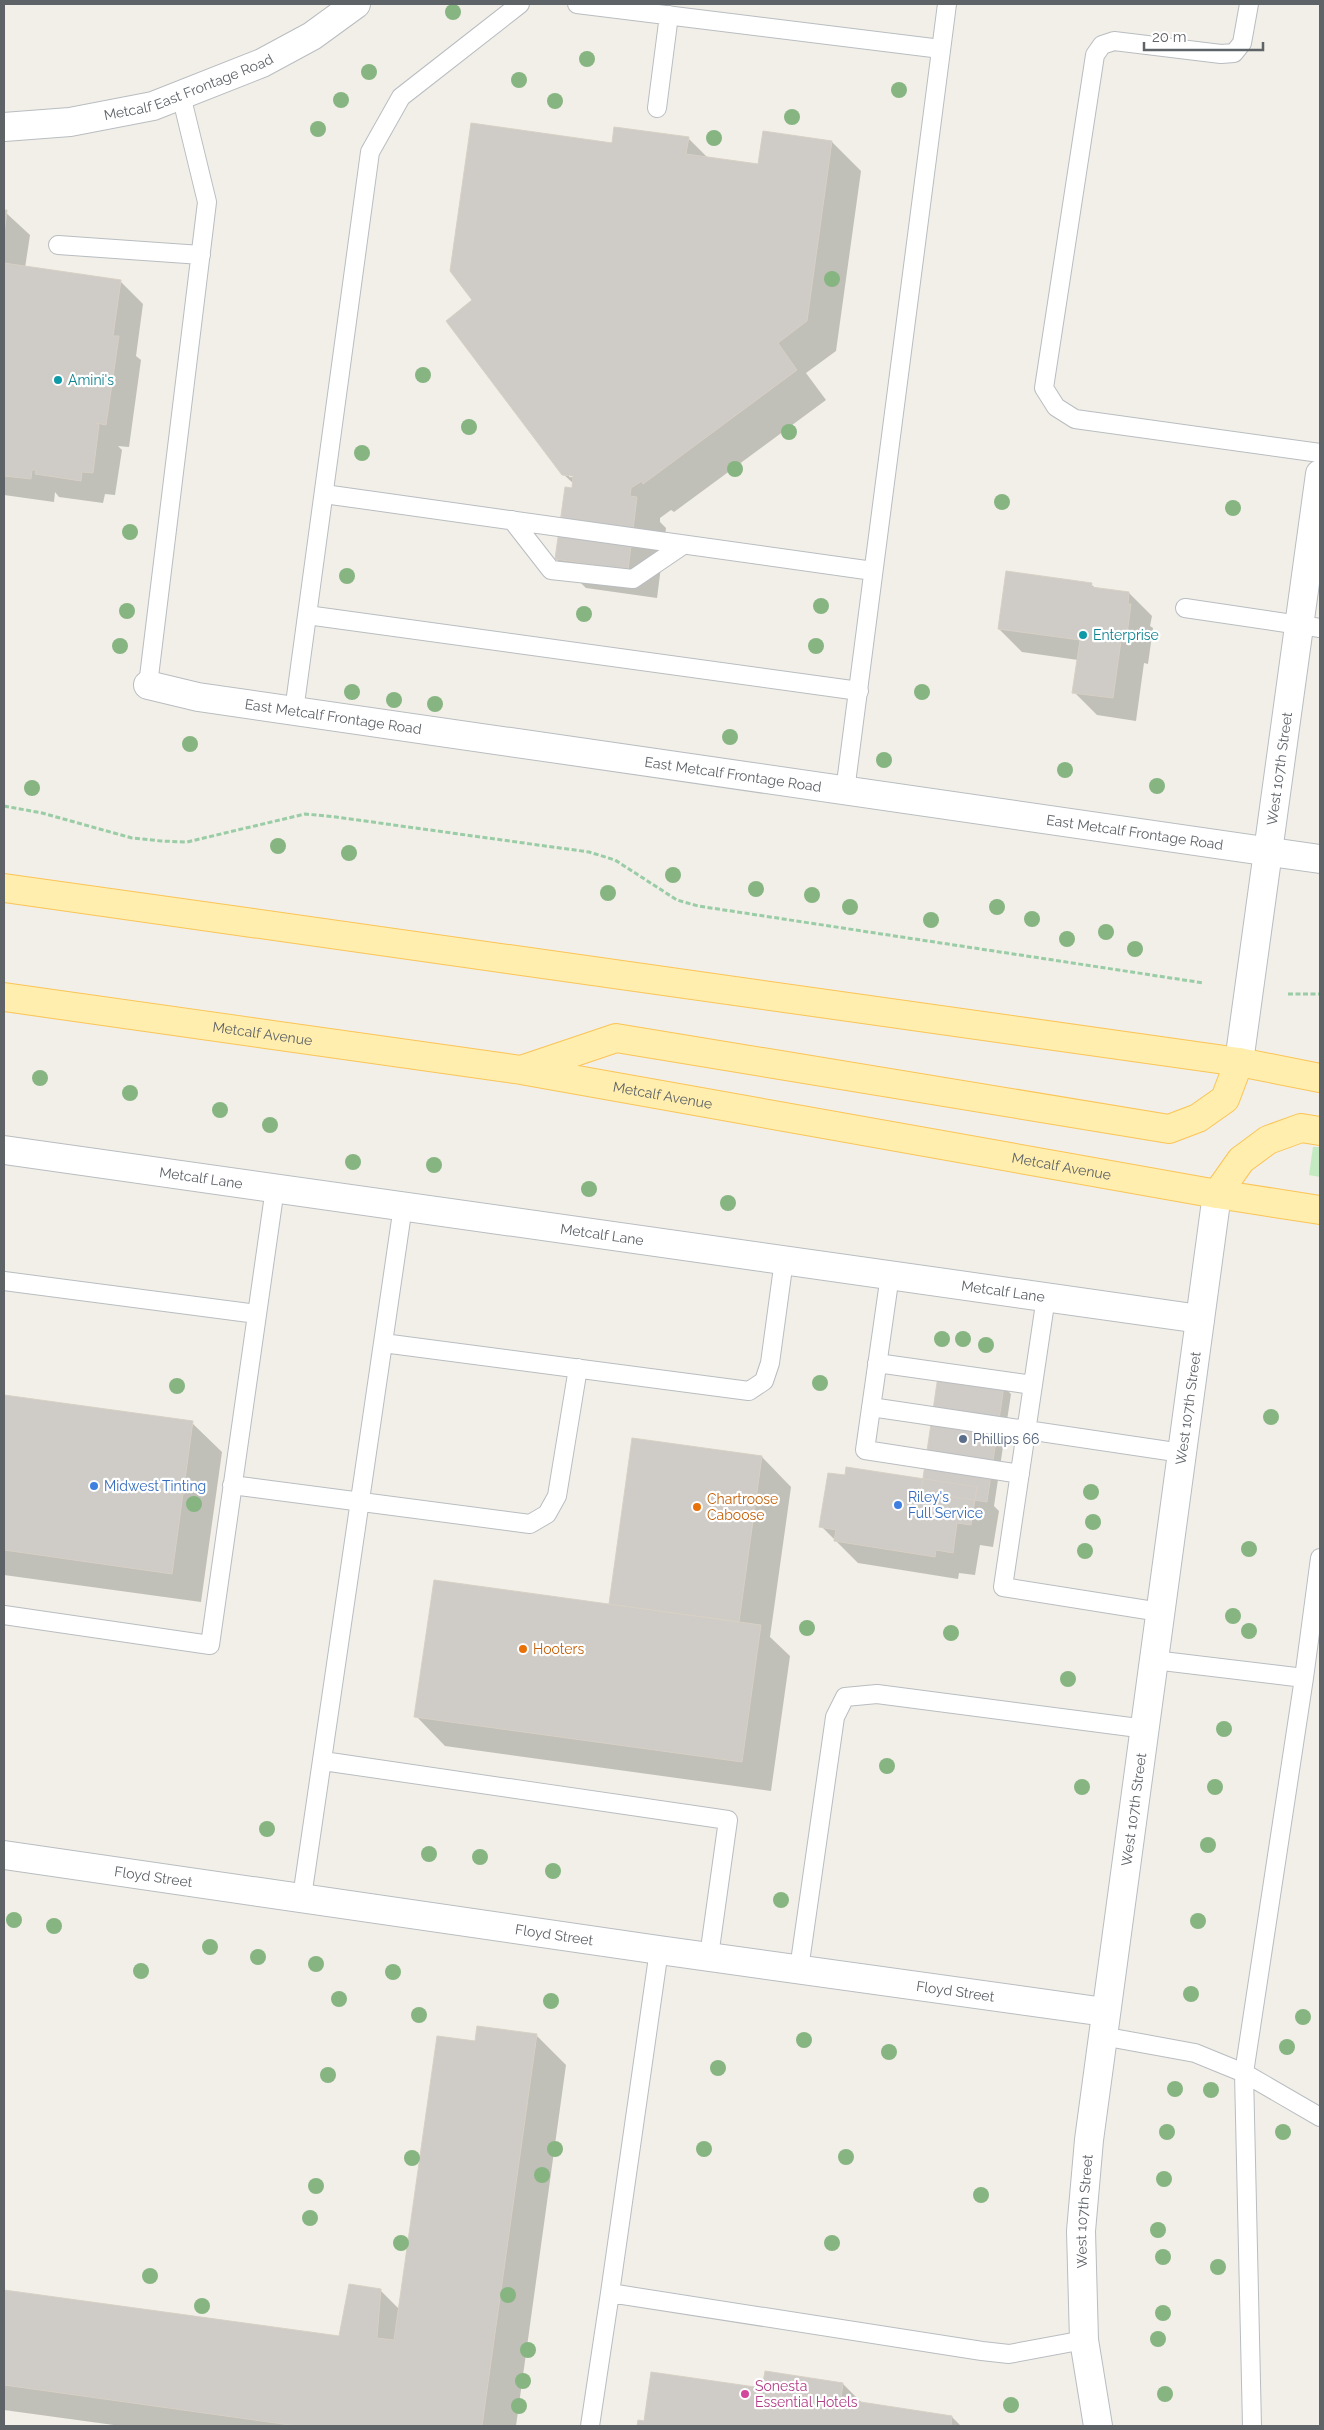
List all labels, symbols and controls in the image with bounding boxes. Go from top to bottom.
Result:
scale bar [1144,20,1263,52]
text: 20 m [1152,28,1187,46]
street label: Metcalf East Frontage Road [102,51,276,123]
place label: Amini's [68,372,114,388]
marker: Amini's [52,374,64,386]
place label: Enterprise [1093,627,1159,643]
marker: Enterprise [1077,629,1089,641]
street label: East Metcalf Frontage Road [244,696,423,737]
street label: West 107th Street [1264,711,1295,826]
street label: East Metcalf Frontage Road [644,754,822,795]
street label: East Metcalf Frontage Road [1045,812,1224,853]
street label: Metcalf Avenue [211,1019,313,1048]
street label: Metcalf Avenue [612,1079,714,1112]
street label: Metcalf Avenue [1010,1150,1112,1183]
street label: Metcalf Lane [158,1164,244,1192]
street label: Metcalf Lane [559,1221,645,1248]
street label: Metcalf Lane [960,1277,1046,1305]
street label: West 107th Street [1172,1350,1204,1466]
place label: Phillips 66 [973,1431,1039,1447]
marker: Phillips 66 [957,1433,969,1445]
place label: Midwest Tinting [104,1478,206,1494]
marker: Midwest Tinting [88,1480,100,1492]
place label: Riley's Full Service [908,1489,983,1521]
place label: Chartroose Caboose [707,1491,778,1523]
marker: Riley's Full Service [892,1499,904,1511]
marker: Chartroose Caboose [691,1501,703,1513]
place label: Hooters [533,1641,584,1657]
marker: Hooters [517,1643,529,1655]
street label: West 107th Street [1118,1752,1149,1867]
street label: Floyd Street [113,1863,194,1890]
street label: Floyd Street [514,1921,595,1948]
street label: Floyd Street [915,1978,996,2005]
street label: West 107th Street [1073,2153,1096,2269]
place label: Sonesta Essential Hotels [755,2378,858,2410]
marker: Sonesta Essential Hotels [739,2388,751,2400]

